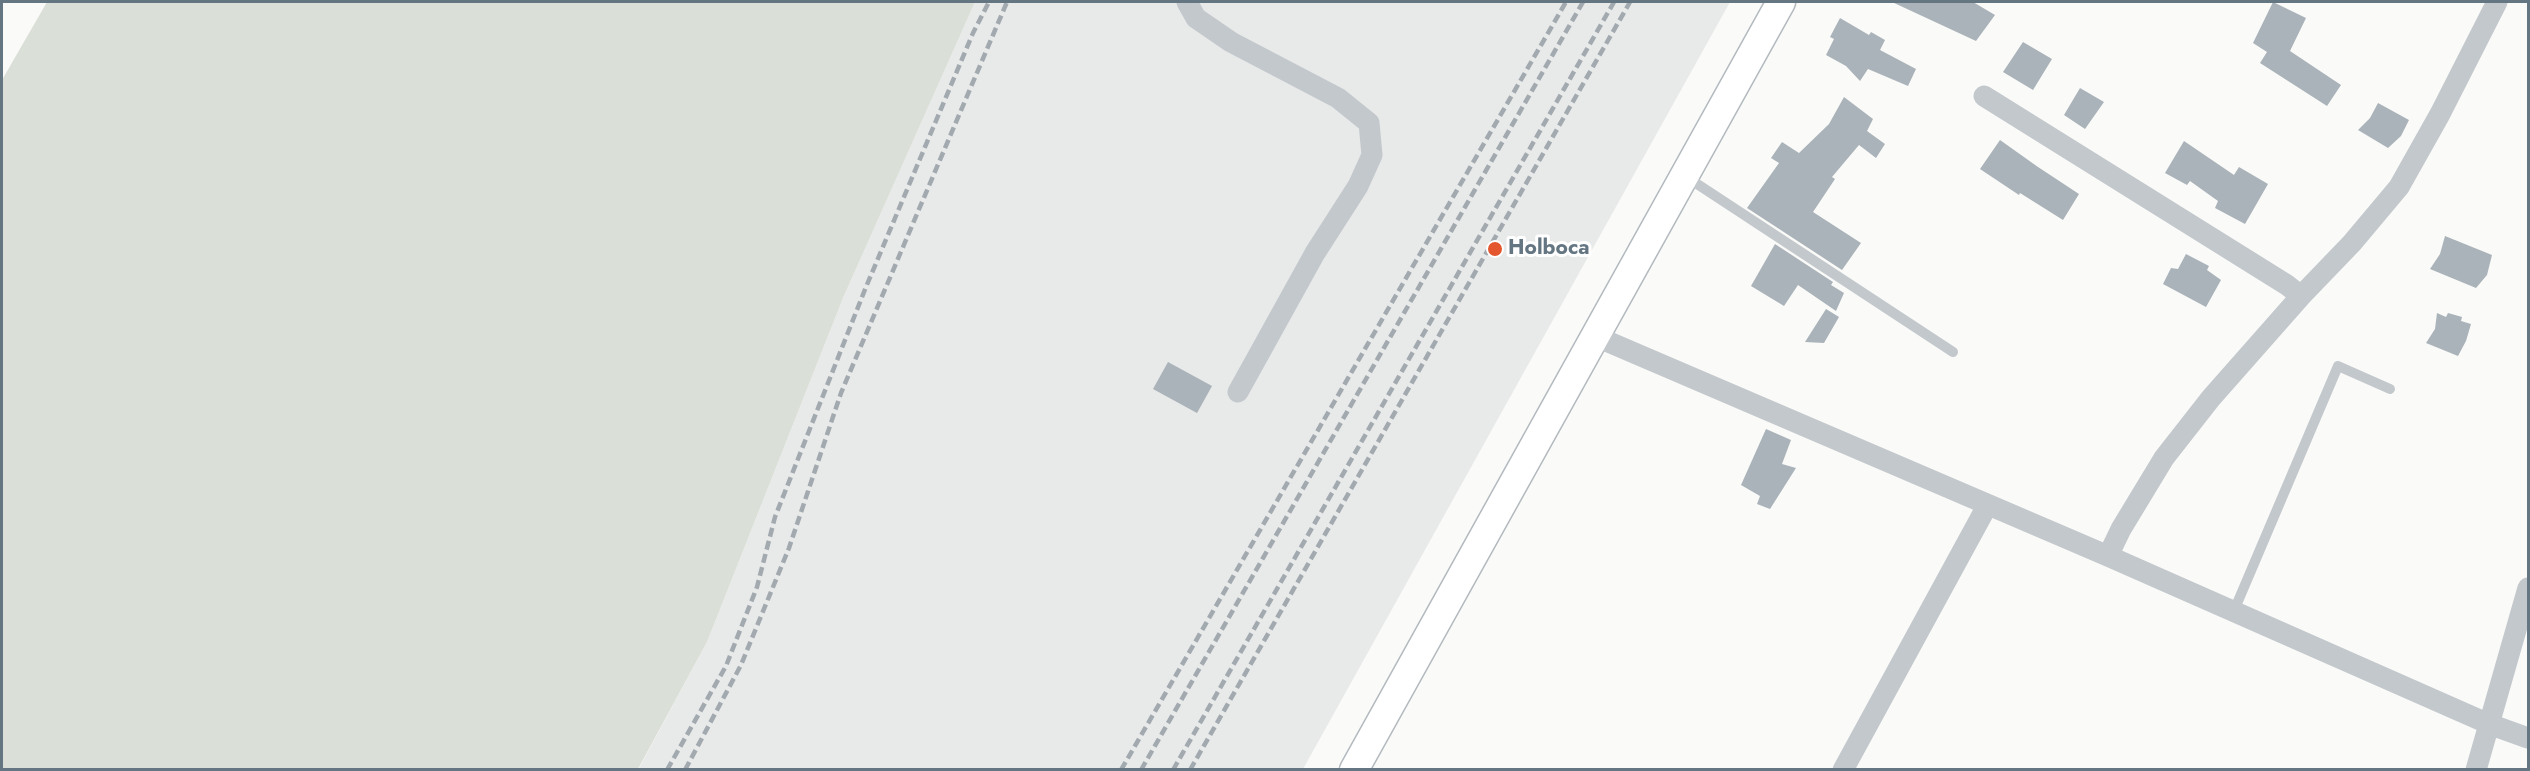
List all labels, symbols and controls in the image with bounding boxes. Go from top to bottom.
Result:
place label: Holboca [1508,236,1590,262]
marker: Holboca [1486,240,1504,258]

